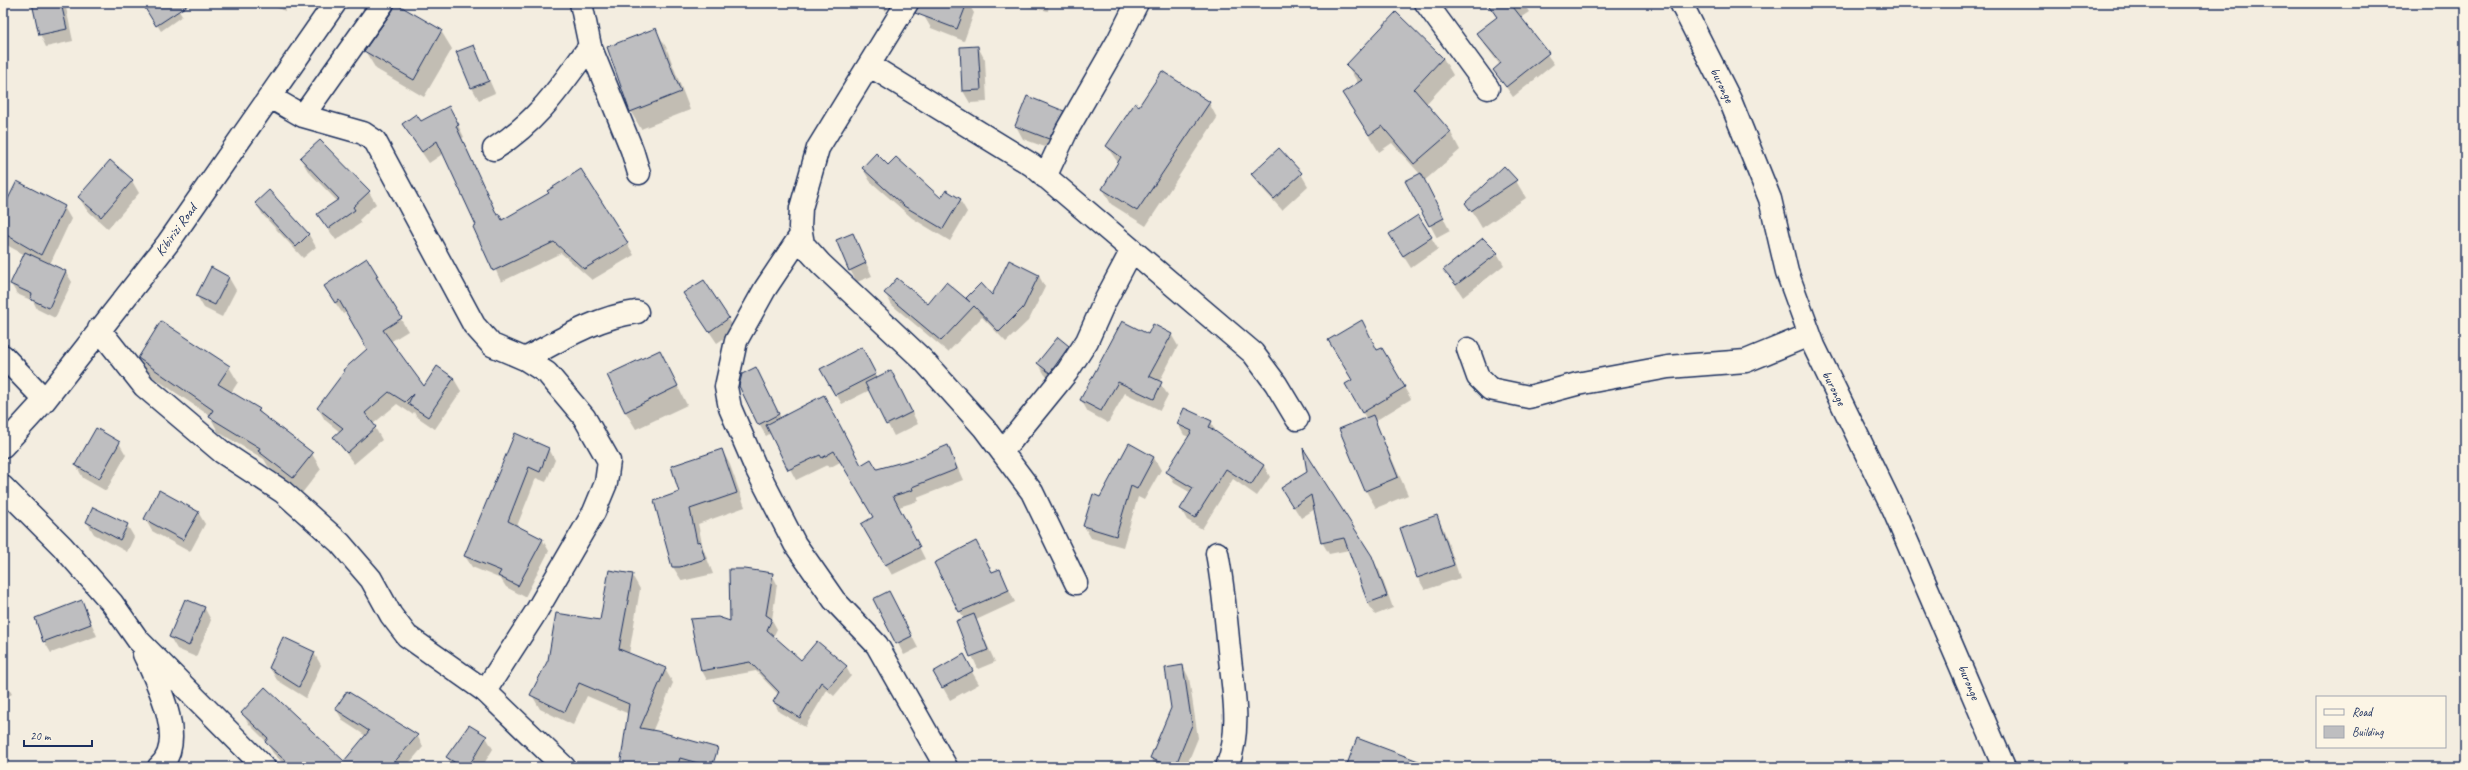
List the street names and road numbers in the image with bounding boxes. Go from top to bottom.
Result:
street label: buronge [1706,65,1738,107]
street label: Kibirizi Road [151,199,202,259]
street label: buronge [1818,368,1851,410]
street label: buronge [1954,662,1985,704]

